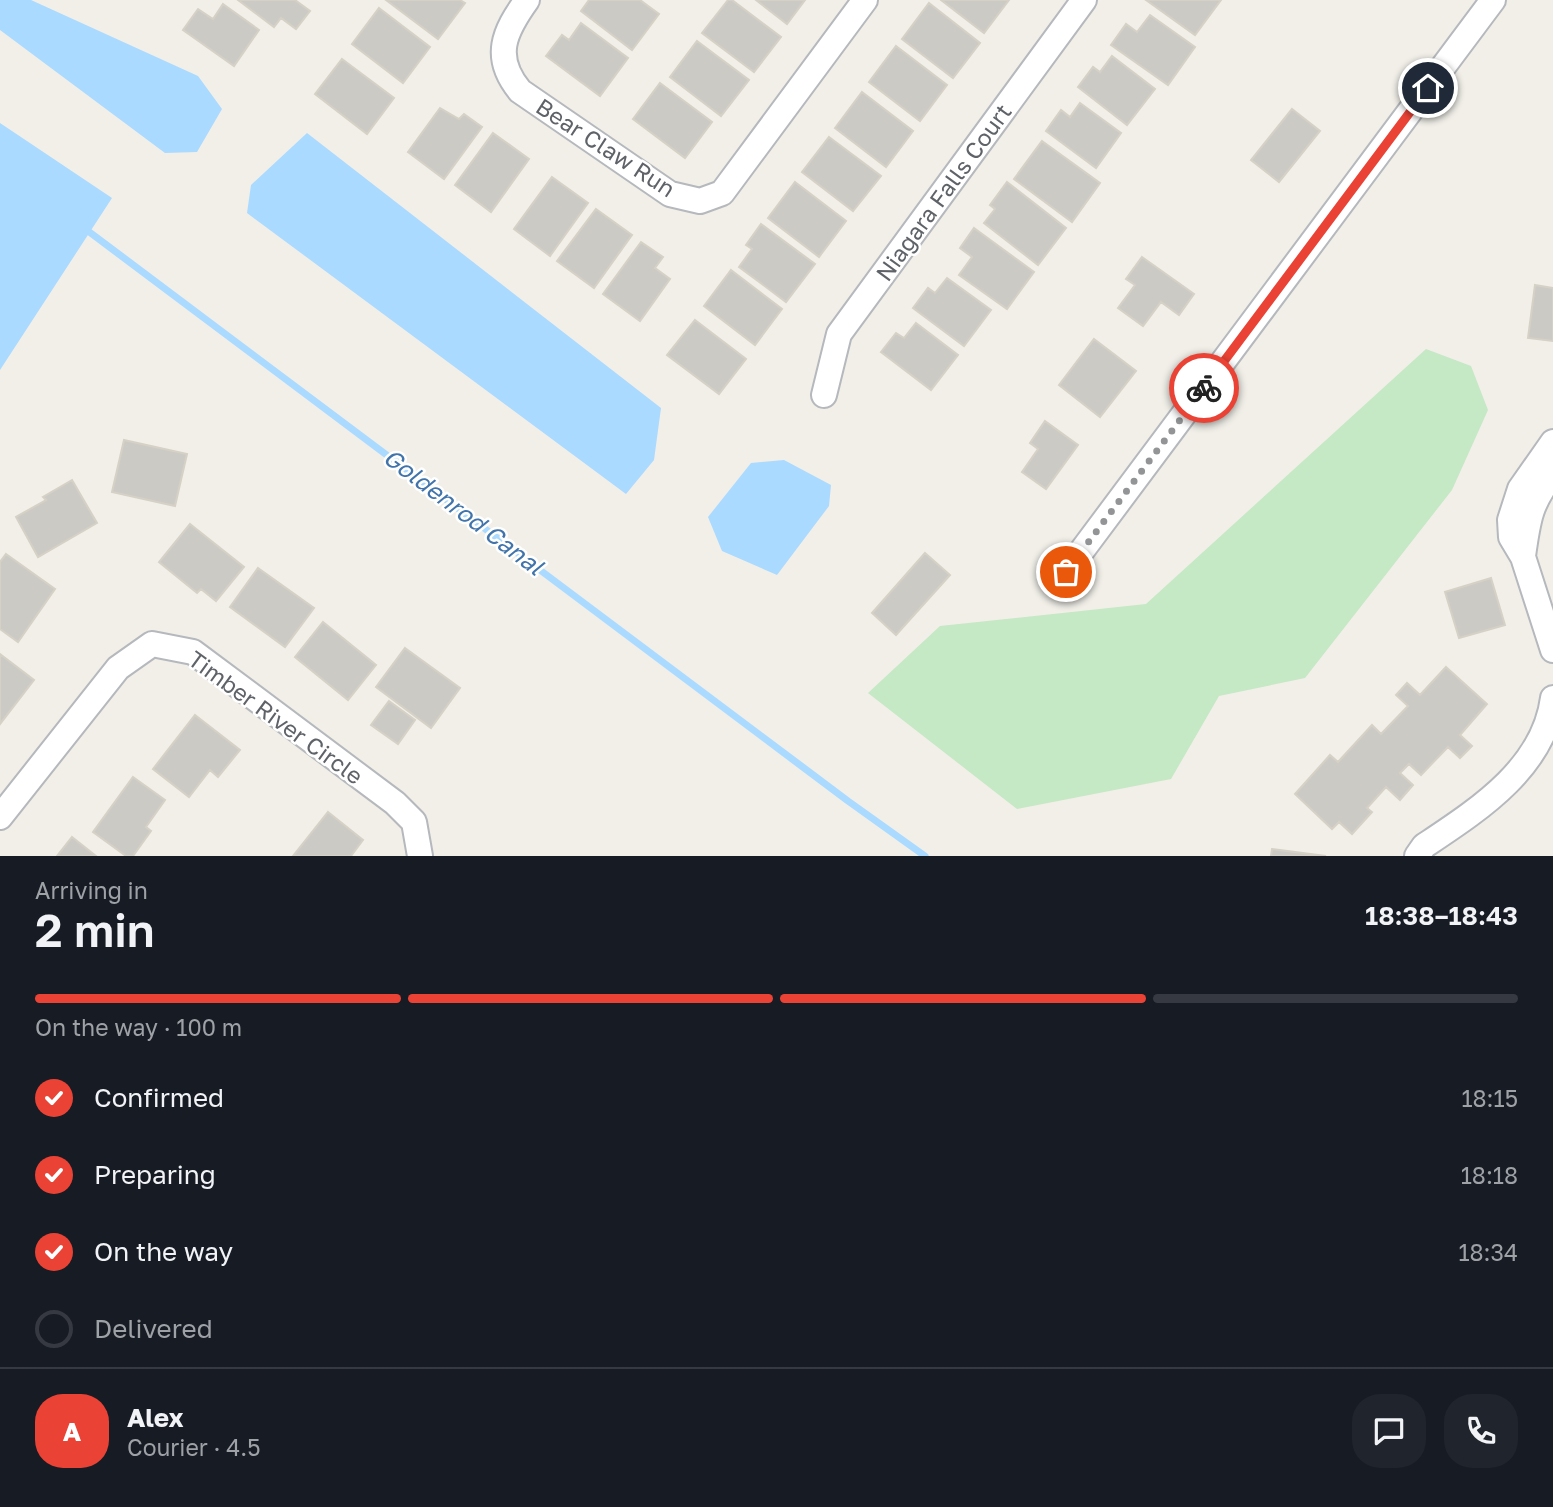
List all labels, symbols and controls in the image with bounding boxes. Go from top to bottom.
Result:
pin [1398,58,1458,118]
icon: home [1409,69,1447,107]
street label: Bear Claw Run [531,92,681,202]
street label: Niagara Falls Court [869,98,1017,286]
courier [1169,353,1239,423]
icon: bike [1185,369,1223,407]
water label: Goldenrod Canal [378,442,551,581]
pin [1036,542,1096,602]
icon: bag [1047,553,1085,591]
street label: Timber River Circle [183,644,369,790]
text: Arriving in [35,876,148,904]
text: 18:38–18:43 [1365,900,1518,931]
text: 2 min [35,902,155,957]
text: On the way · 100 m [35,1013,242,1041]
icon: check [35,1079,73,1117]
text: Confirmed [94,1082,224,1113]
text: 18:15 [1461,1084,1518,1112]
icon: check [35,1156,73,1194]
text: Preparing [94,1159,216,1190]
text: 18:18 [1461,1161,1518,1189]
icon: check [35,1233,73,1271]
text: On the way [94,1236,233,1267]
text: 18:34 [1458,1238,1518,1266]
text: Delivered [94,1313,213,1344]
button: chat [1352,1394,1426,1468]
button: phone [1444,1394,1518,1468]
text: Alex [127,1402,184,1433]
text: A [63,1416,81,1447]
text: Courier · 4.5 [127,1433,260,1461]

